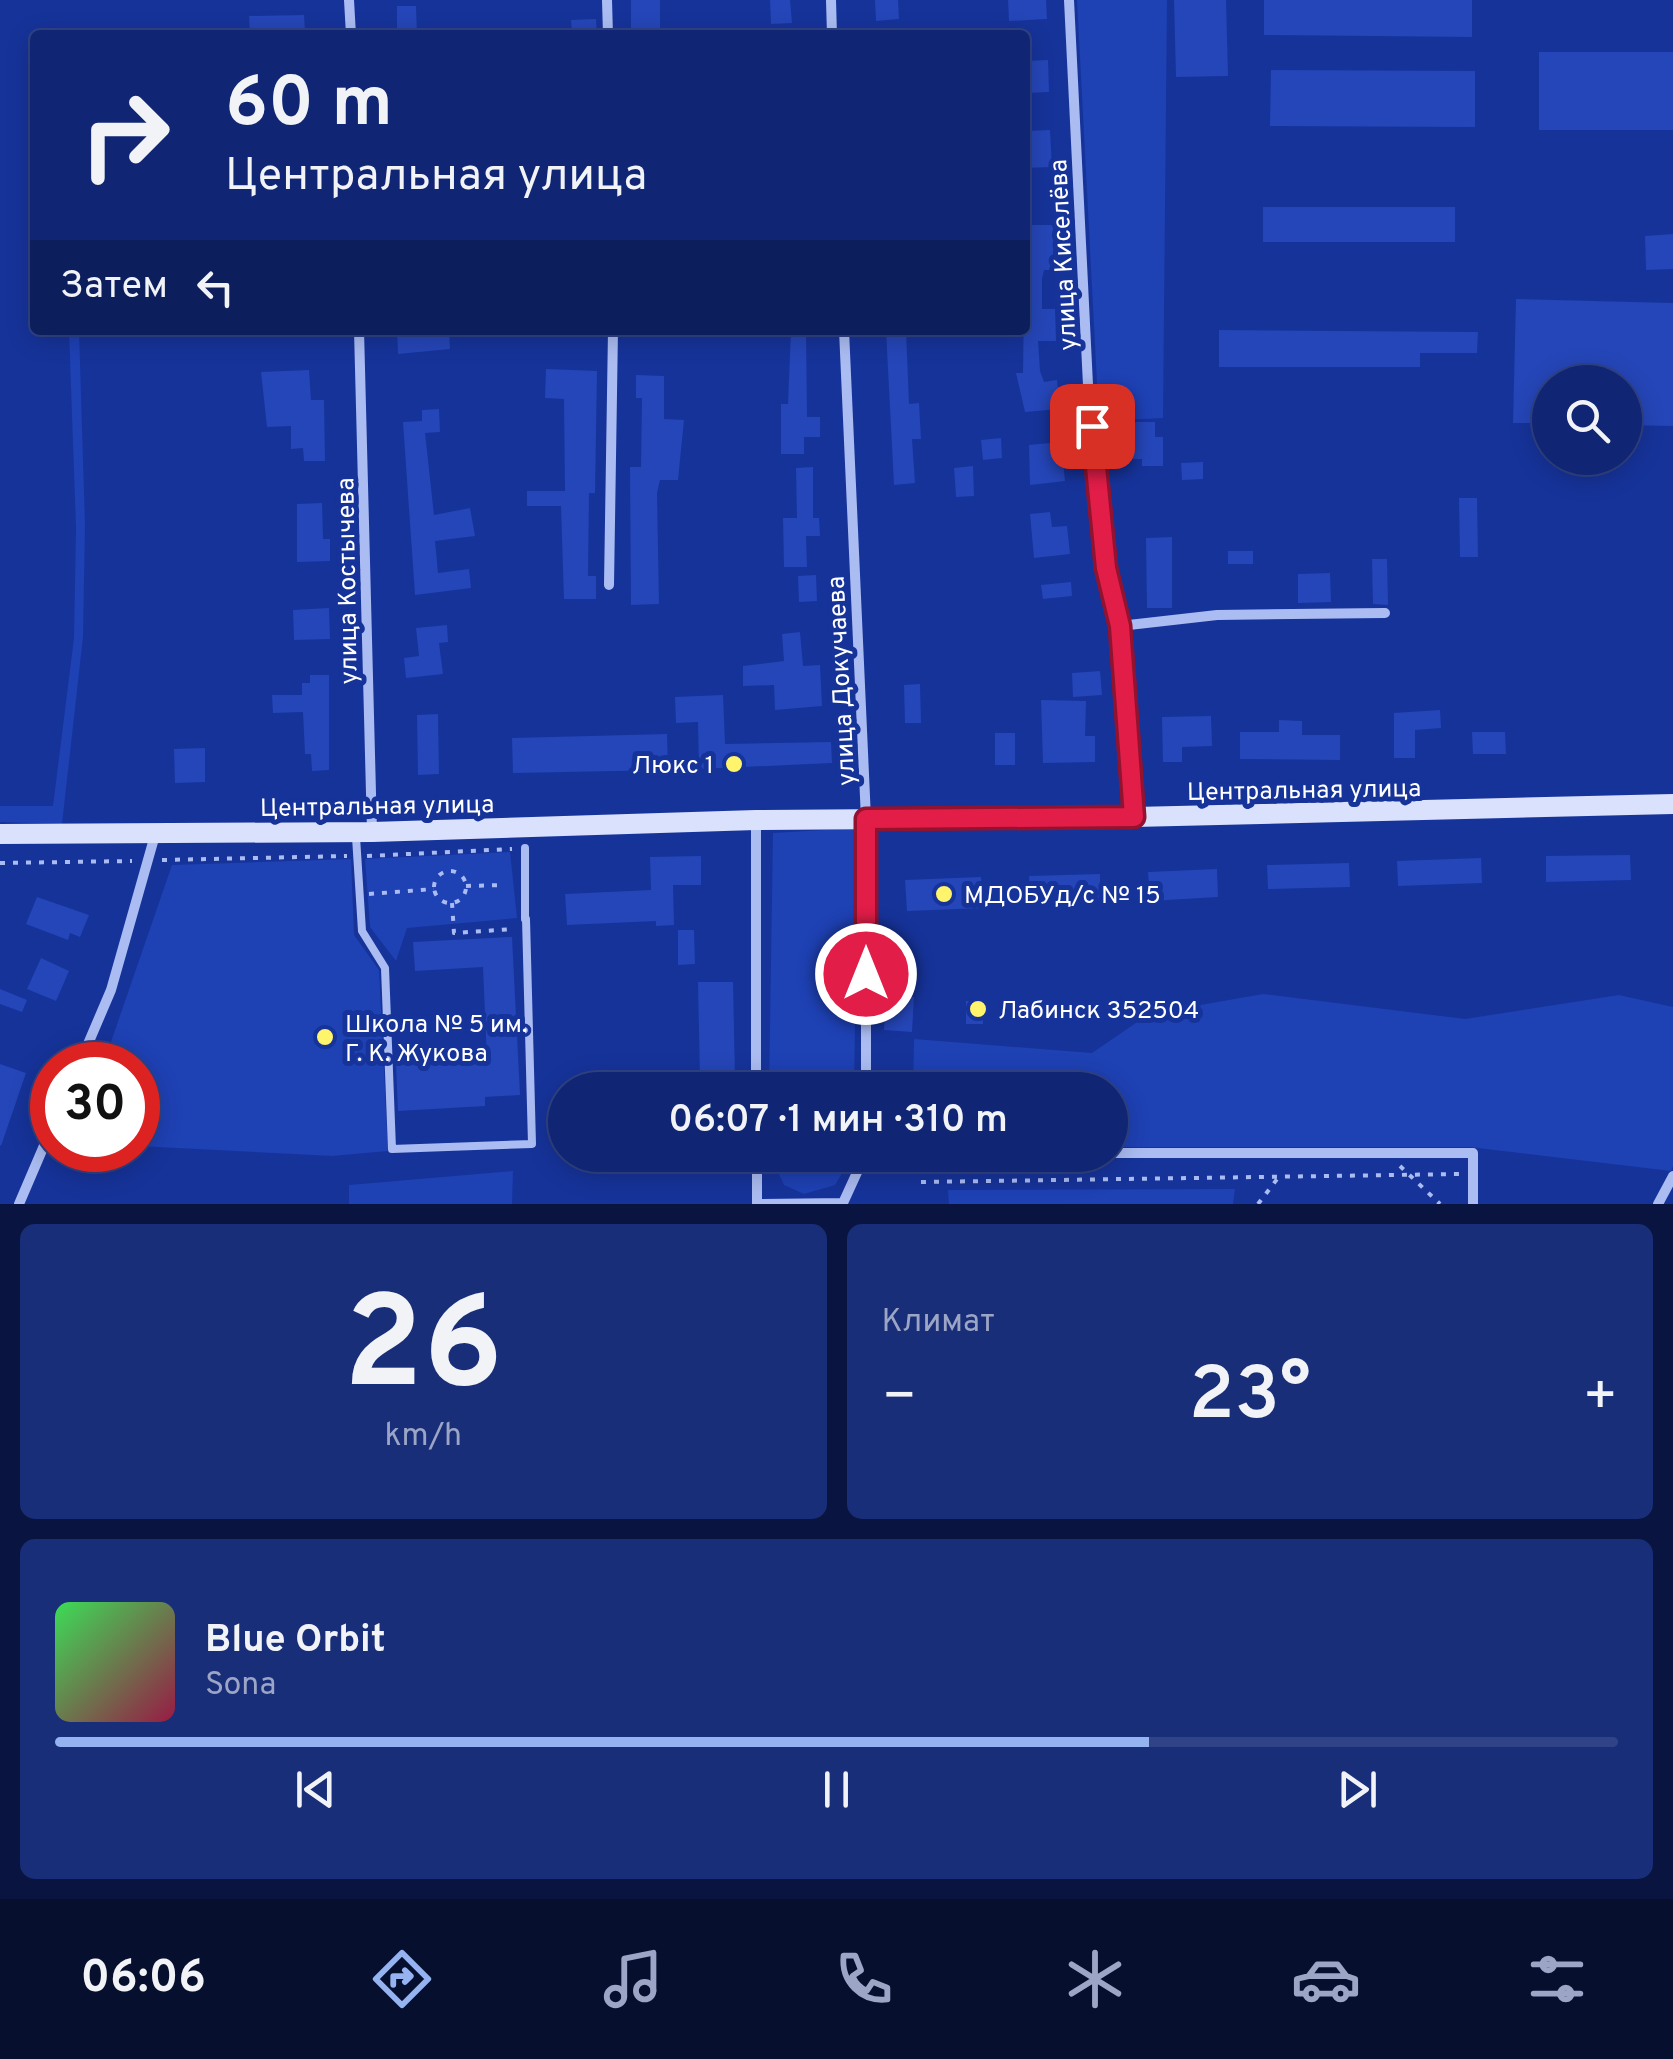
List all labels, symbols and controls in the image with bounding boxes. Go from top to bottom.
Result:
text: 60 m [225,62,393,151]
icon: right [60,70,190,200]
text: Центральная улица [225,149,647,206]
street label: улица Киселёва [1044,158,1086,351]
icon: left [188,260,243,315]
text: Затем [60,263,168,312]
map controls [1532,365,1642,475]
button: search [1532,365,1642,475]
pin [1050,384,1135,469]
icon: arrive [1065,399,1120,454]
street label: улица Костычева [331,477,367,685]
street label: улица Докучаева [822,575,864,787]
place label: Люкс 1 [632,751,714,783]
marker: Люкс 1 [723,753,745,775]
street label: Центральная улица [1187,774,1422,810]
street label: Центральная улица [260,790,495,826]
place label: МДОБУд/с № 15 [964,881,1161,913]
marker: МДОБУд/с № 15 [933,883,955,905]
position arrow [814,922,918,1026]
place label: Лабинск 352504 [998,996,1199,1028]
marker: Лабинск 352504 [967,998,989,1020]
place label: Школа № 5 им. Г. К. Жукова [345,1010,527,1071]
marker: Школа № 5 им. Г. К. Жукова [314,1026,336,1048]
speed limit sign: 30 [30,1042,160,1172]
text: 06:07 · 1 мин · 310 m [668,1097,1008,1146]
text: 26 [344,1269,503,1434]
text: Климат [882,1303,995,1343]
text: 23° [1189,1351,1311,1446]
text: − [882,1364,917,1434]
text: + [1583,1364,1618,1434]
text: km/h [384,1417,462,1457]
text: Blue Orbit [205,1617,386,1666]
text: Sona [205,1666,276,1706]
icon: previous [288,1762,343,1817]
icon: pause [809,1762,864,1817]
icon: next [1330,1762,1385,1817]
icon: directions [367,1944,437,2014]
icon: music [598,1944,668,2014]
icon: phone [829,1944,899,2014]
icon: climate [1060,1944,1130,2014]
icon: car [1291,1944,1361,2014]
icon: filters [1522,1944,1592,2014]
text: 06:06 [81,1951,206,2008]

